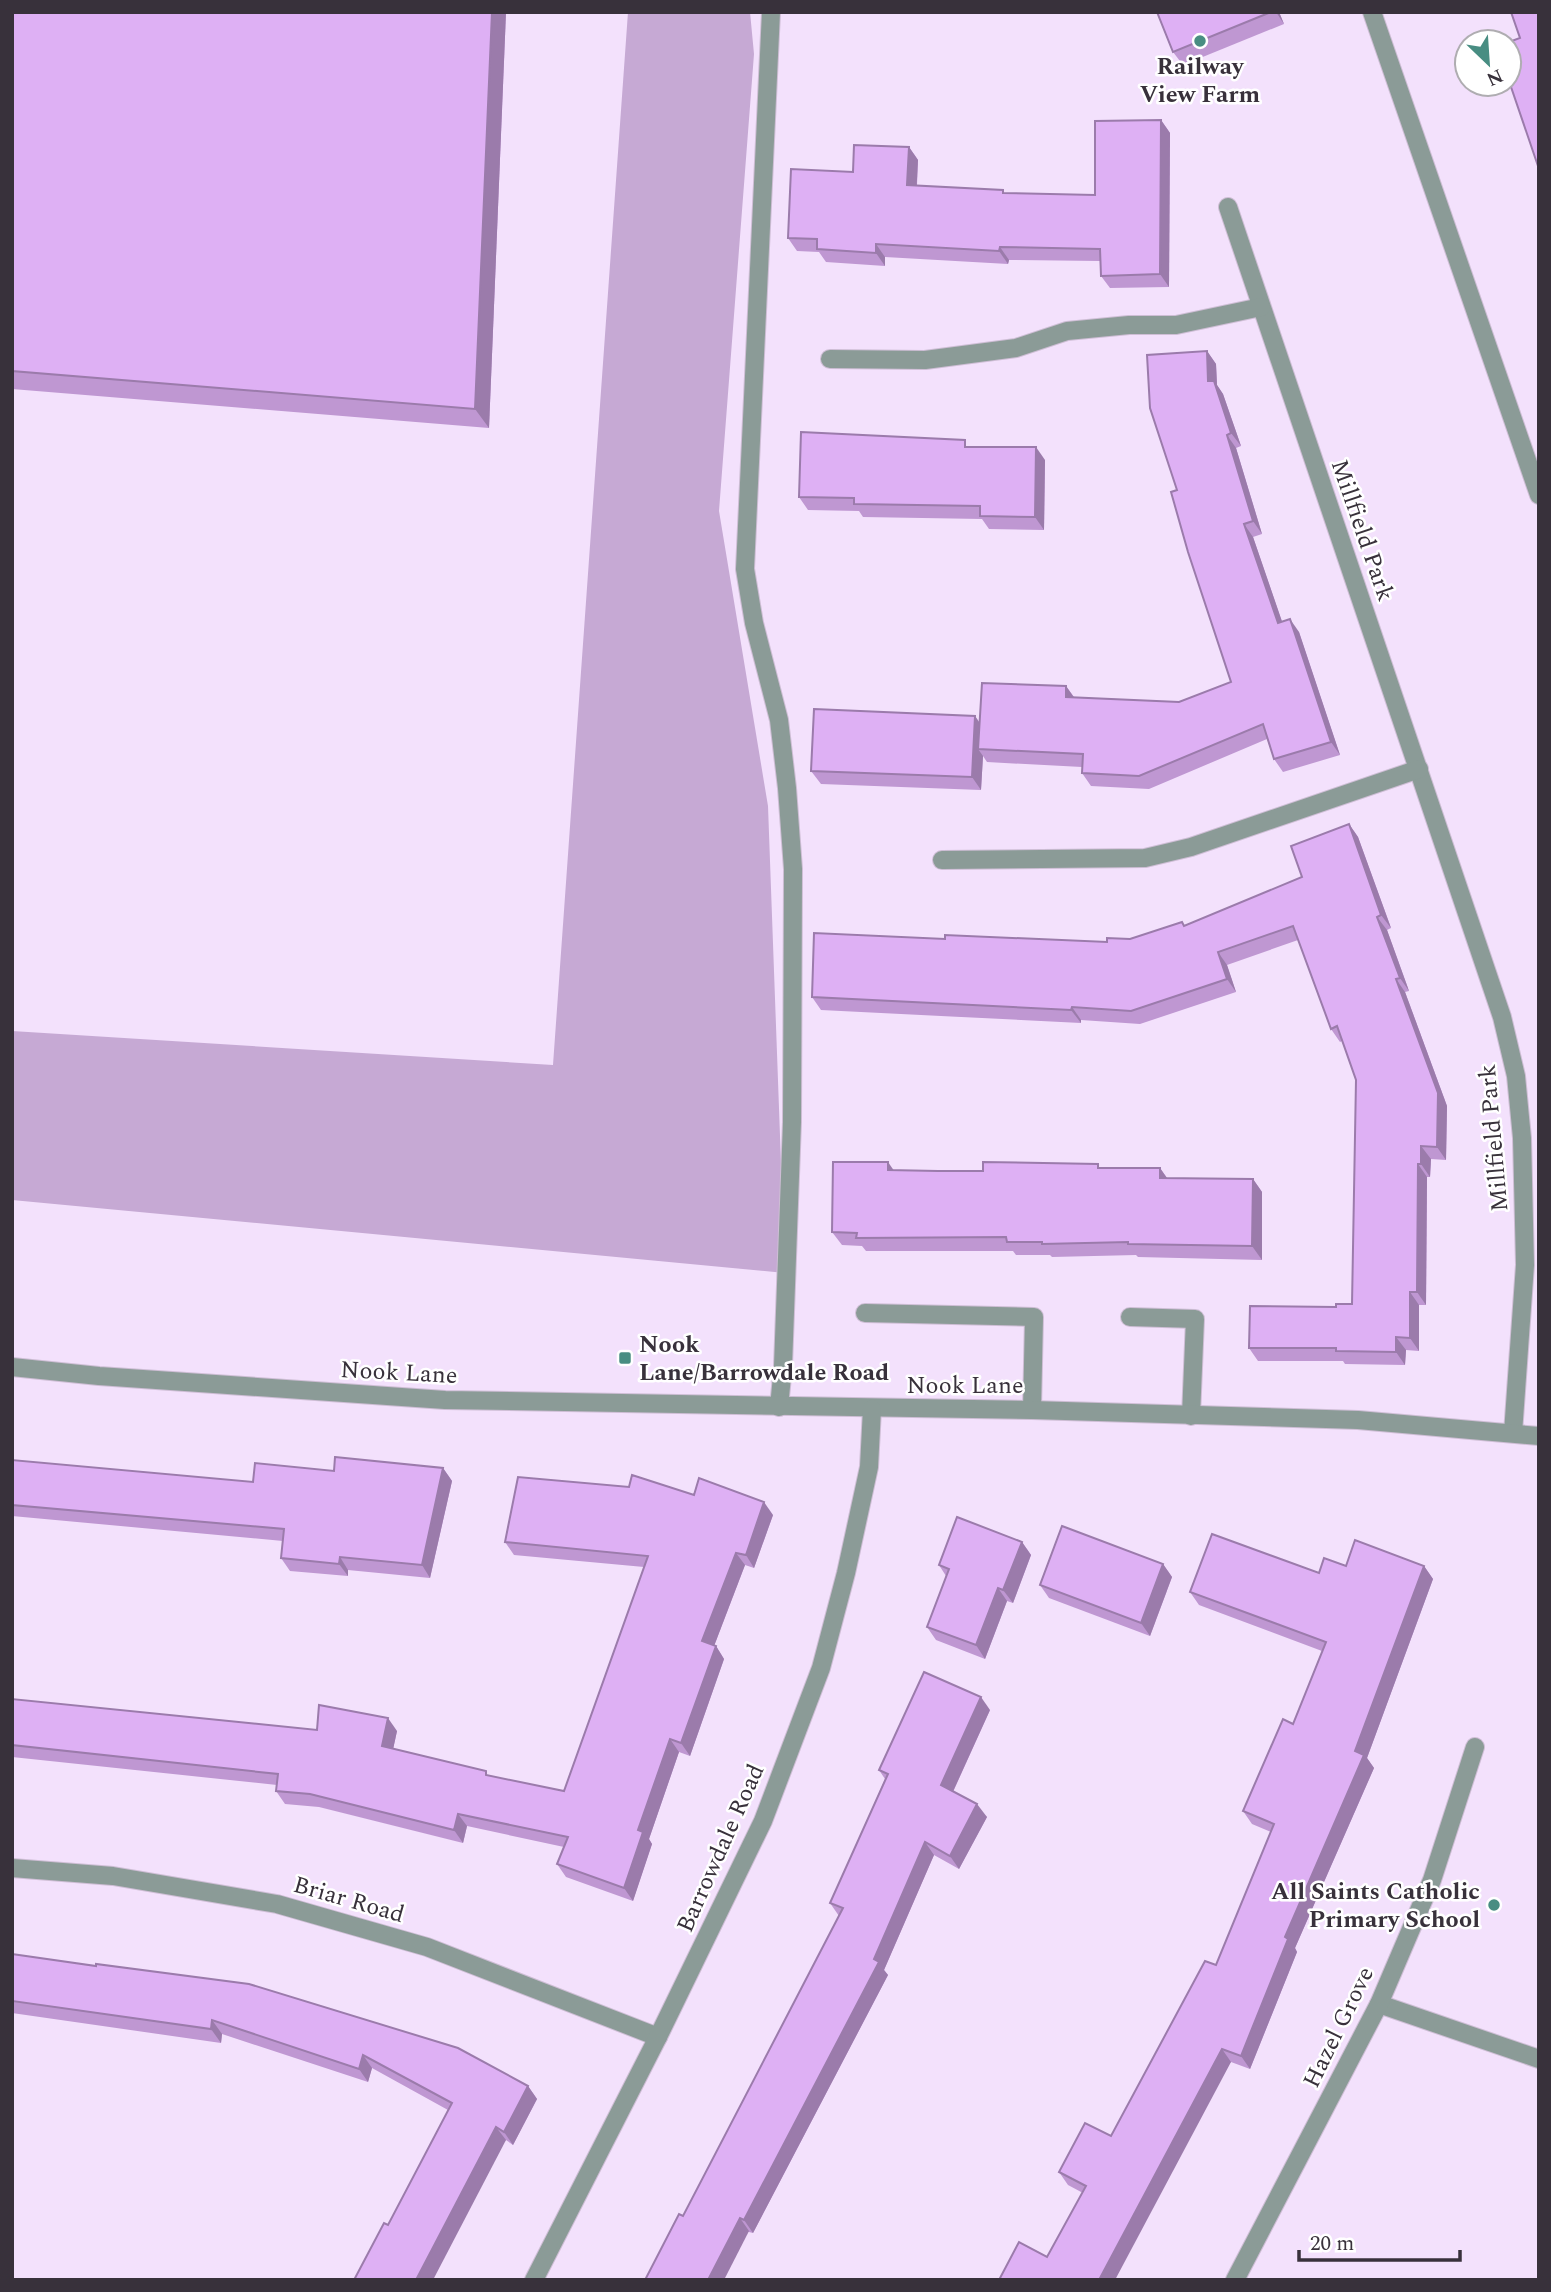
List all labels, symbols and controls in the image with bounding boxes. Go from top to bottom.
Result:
north arrow [1453,28,1523,98]
marker: Railway View Farm [1192,33,1208,49]
place label: Railway View Farm [1140,49,1261,113]
text: N [1481,61,1508,93]
street label: Millfield Park [1321,455,1403,606]
street label: Millfield Park [1470,1063,1518,1213]
place label: Nook Lane/Barrowdale Road [639,1327,889,1391]
marker: Nook Lane/Barrowdale Road [617,1350,633,1366]
street label: Nook Lane [340,1352,458,1394]
street label: Nook Lane [906,1368,1024,1404]
street label: Barrowdale Road [668,1758,774,1939]
street label: Briar Road [289,1867,409,1933]
place label: All Saints Catholic Primary School [1271,1874,1480,1938]
marker: All Saints Catholic Primary School [1486,1897,1502,1913]
street label: Hazel Grove [1294,1961,1384,2094]
scale bar [1299,2218,1460,2262]
text: 20 m [1310,2228,1354,2260]

